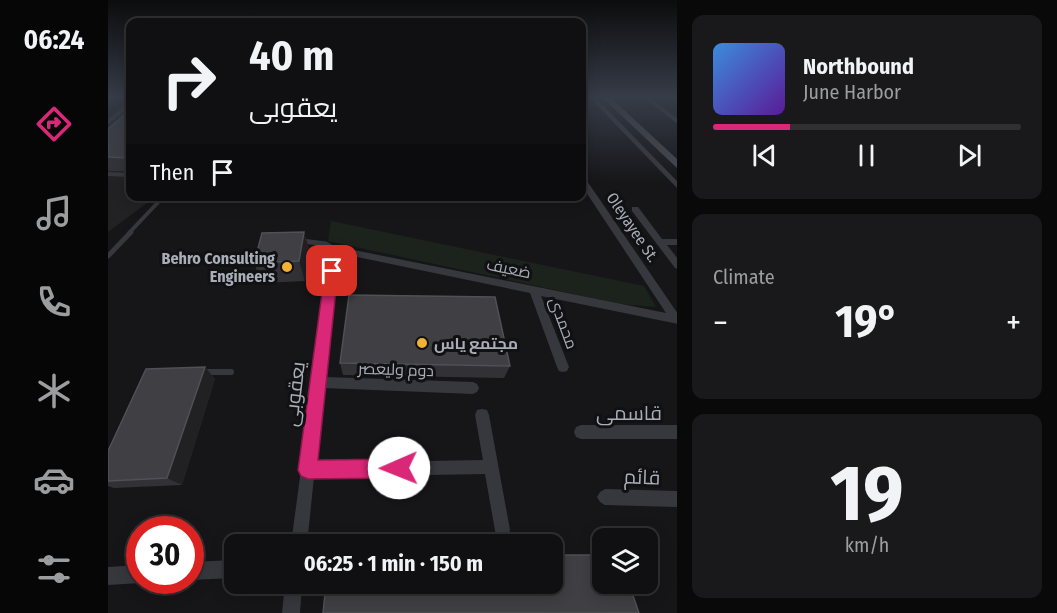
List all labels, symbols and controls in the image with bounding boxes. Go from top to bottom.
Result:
text: 06:24 [24,24,84,56]
text: 40 m [249,31,334,81]
icon: right [150,42,228,120]
text: Northbound [803,53,914,80]
text: June Harbor [803,80,901,104]
text: یعقوبی [249,92,337,124]
icon: directions [33,103,75,145]
icon: previous [748,139,781,172]
icon: pause [850,139,883,172]
icon: next [953,139,986,172]
icon: arrive [206,156,239,189]
text: Then [150,159,194,186]
street label: Oleyayee St. [602,189,663,266]
icon: music [33,192,75,234]
pin [306,245,357,296]
place label: Behro Consulting Engineers [161,249,275,286]
icon: arrive [315,254,348,287]
street label: ضعیف [485,255,533,282]
marker: Behro Consulting Engineers [280,260,294,274]
text: Climate [713,265,775,289]
icon: phone [33,281,75,323]
street label: محمدی [544,295,582,352]
text: 19° [835,295,899,349]
text: − [713,303,728,343]
text: + [1006,303,1021,343]
place label: مجتمع یاس [434,334,518,354]
marker: مجتمع یاس [415,336,429,350]
street label: یعقوبی [278,359,311,428]
street label: دوم ولیعصر [357,359,434,382]
icon: climate [33,370,75,412]
street label: قاسمی [596,401,662,426]
position arrow [367,436,431,500]
text: 19 [830,447,904,541]
icon: car [33,459,75,501]
street label: قائم [623,464,661,492]
speed limit sign: 30 [126,516,204,594]
map controls [592,528,658,594]
button: layers [592,528,658,594]
text: km/h [845,533,889,557]
icon: filters [33,548,75,590]
text: 06:25 · 1 min · 150 m [304,550,483,577]

